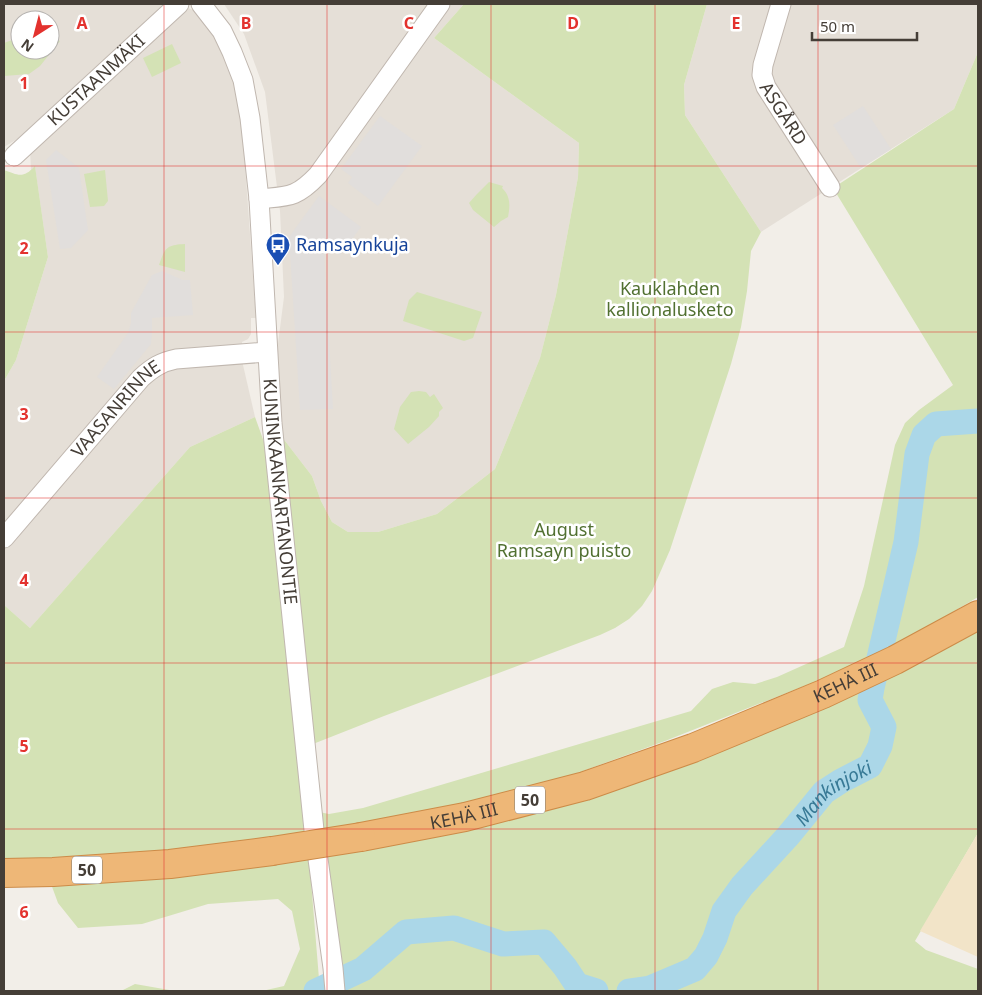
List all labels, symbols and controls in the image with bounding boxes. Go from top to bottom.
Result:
north arrow [10,10,60,60]
scale bar [812,10,917,42]
text: A [76,12,88,34]
text: B [241,12,251,34]
text: C [404,12,414,34]
text: D [567,12,579,34]
text: E [732,12,741,34]
text: 50 m [820,16,855,36]
street label: KUSTAANMÄKI [42,28,150,130]
text: N [17,35,37,57]
text: 1 [19,72,29,94]
street label: ASGÅRD [755,77,813,149]
bus stop icon: Ramsaynkuja [265,232,291,266]
place label: Ramsaynkuja [296,232,409,256]
text: 2 [19,237,29,259]
park label: Kauklahden kallionalusketo [606,276,734,321]
street label: VAASANRINNE [65,354,164,462]
street label: KUNINKAANKARTANONTIE [258,378,304,606]
text: 3 [19,403,29,425]
park label: August Ramsayn puisto [497,517,631,562]
text: 4 [19,569,29,591]
street label: KEHÄ III [809,657,881,708]
text: 5 [19,735,29,757]
water label: Mankinjoki [789,754,877,831]
road number: 50 [515,786,545,814]
street label: KEHÄ III [428,796,500,834]
road number: 50 [72,856,102,884]
text: 6 [19,901,29,923]

